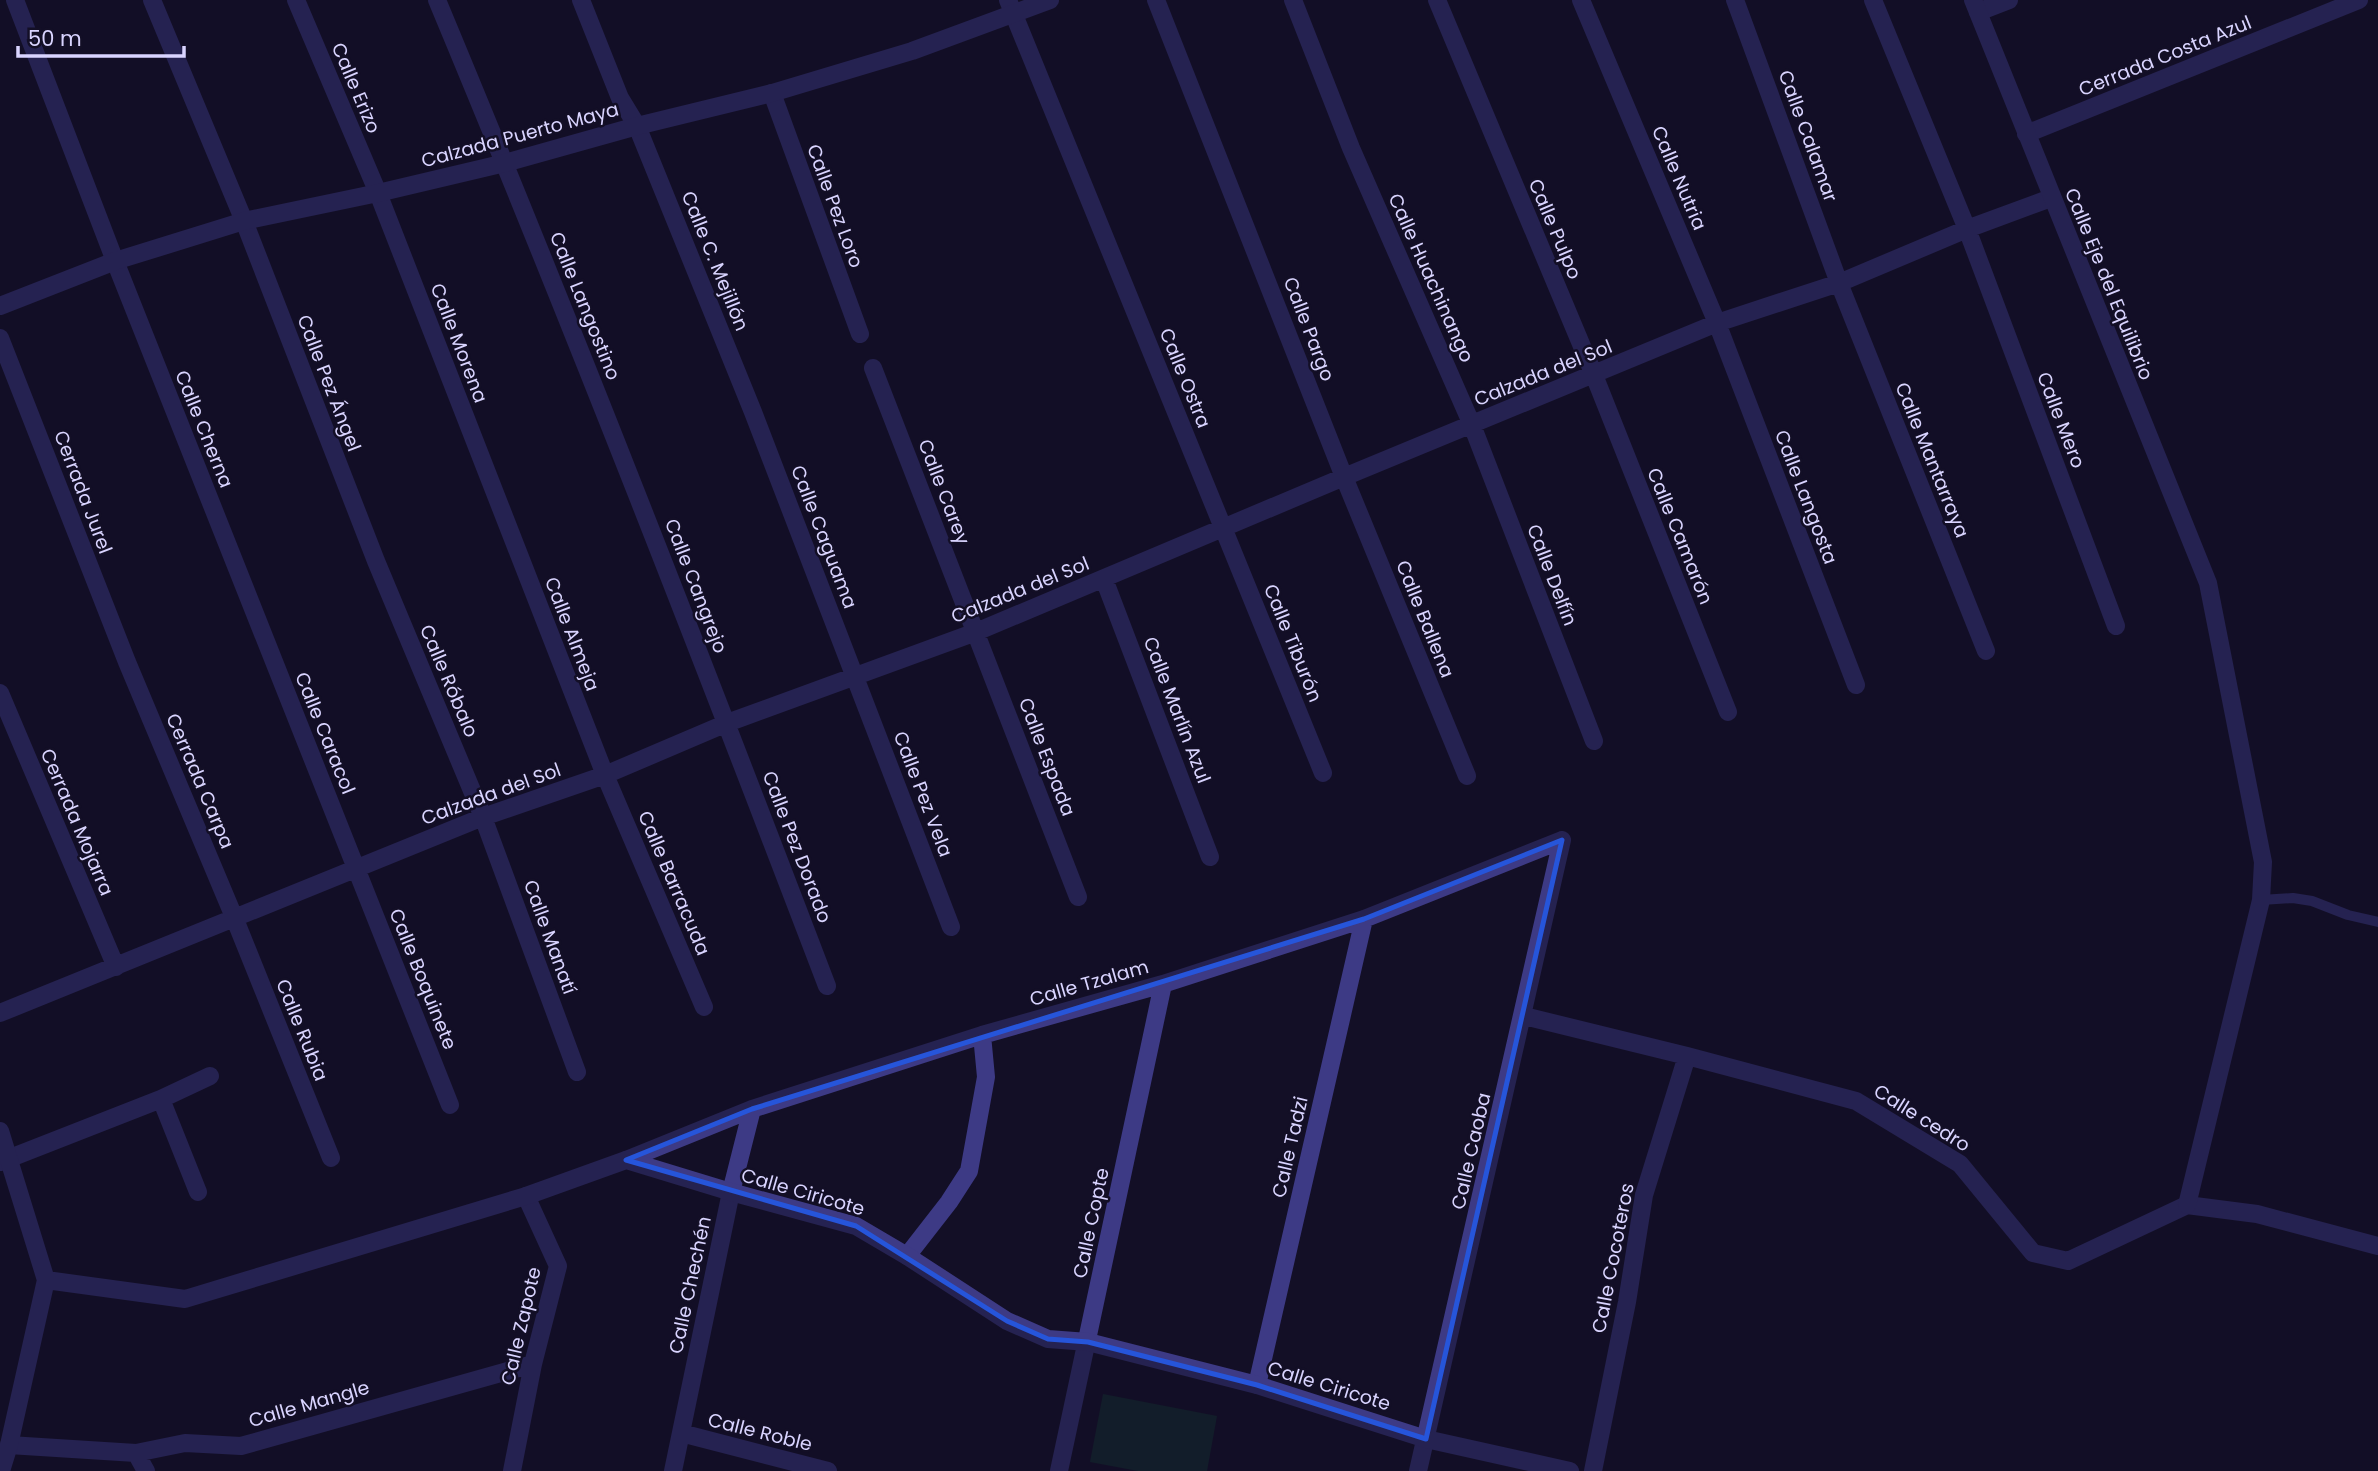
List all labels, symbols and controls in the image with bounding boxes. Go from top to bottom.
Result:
street label: Cerrada Costa Azul [2075,9,2255,103]
scale bar [18,14,184,58]
text: 50 m [28,24,82,53]
street label: Calle Erizo [325,39,387,137]
street label: Calle Calamar [1772,66,1844,206]
street label: Calzada Puerto Maya [418,96,622,174]
street label: Calle Nutria [1645,122,1713,234]
street label: Calle Pez Loro [800,140,870,272]
street label: Calle Pulpo [1522,175,1588,283]
street label: Calle Eje del Equilibrio [2058,184,2160,384]
street label: Calle C. Mejillón [675,187,755,335]
street label: Calle Huachinango [1382,189,1480,367]
street label: Calle Langostino [543,228,627,384]
street label: Calle Pargo [1277,273,1341,385]
street label: Calle Morena [424,279,494,407]
street label: Calle Pez Ángel [291,311,367,455]
street label: Calle Ostra [1153,324,1217,432]
street label: Calzada del Sol [1470,333,1616,413]
street label: Calle Cherna [168,366,240,492]
street label: Calle Mero [2030,368,2092,472]
street label: Calle Mantarraya [1889,378,1975,542]
street label: Cerrada Jurel [47,426,119,558]
street label: Calle Langosta [1768,426,1844,568]
street label: Calle Carey [912,435,977,549]
street label: Calle Caguama [784,461,864,613]
street label: Calle Camarón [1640,464,1720,608]
street label: Calle Cangrejo [658,515,734,657]
street label: Calle Delfín [1520,520,1584,630]
street label: Calzada del Sol [947,550,1093,630]
street label: Calle Ballena [1389,556,1461,682]
street label: Calle Almeja [538,573,606,695]
street label: Calle Tiburón [1257,580,1329,706]
street label: Calle Róbalo [413,621,485,741]
street label: Calle Marlín Azul [1137,633,1217,787]
street label: Calle Caracol [288,668,362,798]
street label: Calle Espada [1012,694,1082,820]
street label: Cerrada Carpa [159,709,241,853]
street label: Calle Pez Vela [887,727,959,861]
street label: Cerrada Mojarra [34,744,120,900]
street label: Calzada del Sol [417,756,565,832]
street label: Calle Pez Dorado [756,767,838,927]
street label: Calle Barracuda [631,807,717,959]
street label: Calle Manatí [517,876,583,998]
street label: Calle Boquinete [382,904,464,1054]
street label: Calle Tzalam [1026,953,1152,1013]
street label: Calle Rubia [269,975,335,1085]
street label: Calle cedro [1869,1078,1975,1158]
street label: Calle Caoba [1444,1090,1498,1212]
street label: Calle Tadzi [1265,1094,1315,1200]
street label: Calle Ciricote [738,1161,868,1223]
street label: Calle Copte [1066,1165,1116,1281]
street label: Calle Cocoteros [1585,1181,1641,1335]
street label: Calle Chechén [662,1214,718,1356]
street label: Calle Zapote [494,1264,548,1388]
street label: Calle Ciricote [1264,1354,1394,1418]
street label: Calle Mangle [246,1374,372,1434]
street label: Calle Roble [705,1406,815,1458]

